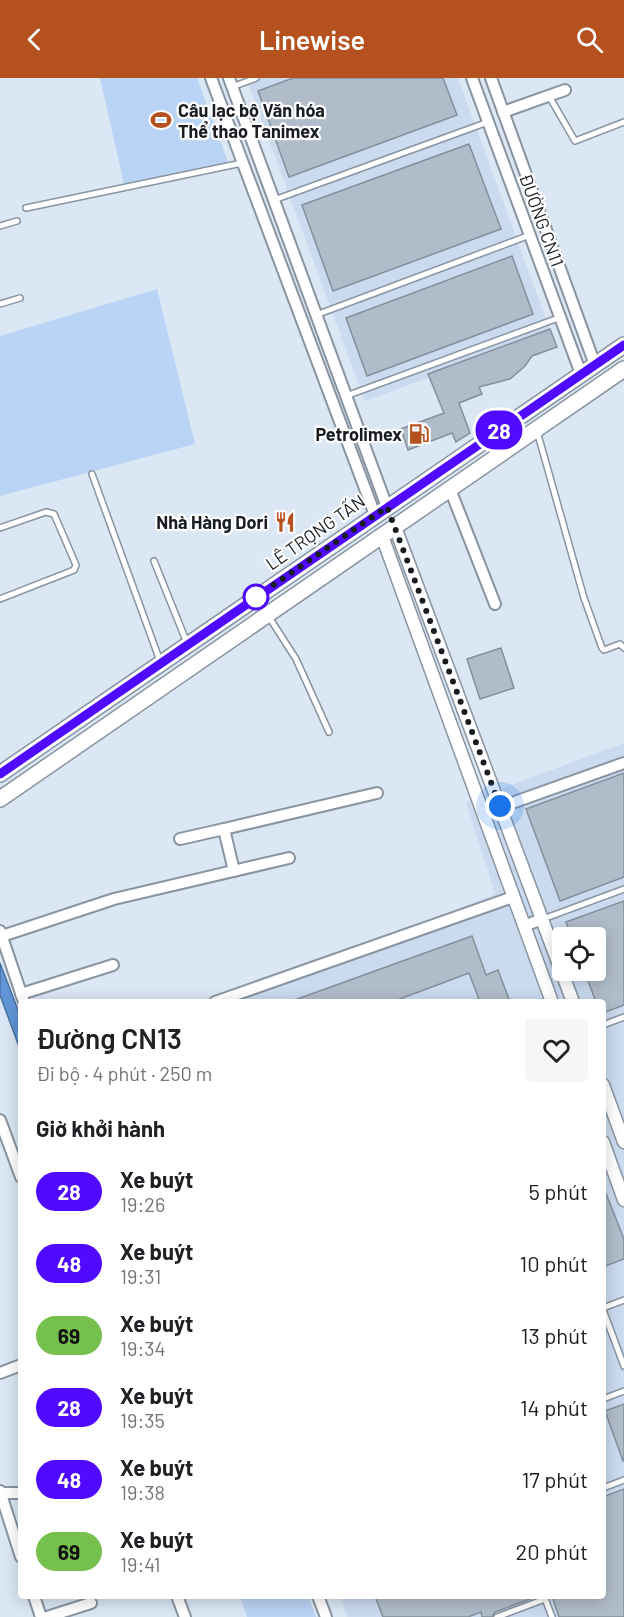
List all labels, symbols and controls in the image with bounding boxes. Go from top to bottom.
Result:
icon: back [18,23,51,56]
text: Linewise [259,23,365,55]
icon: search [573,23,606,56]
place label: Câu lạc bộ Văn hóa Thể thao Tanimex [178,99,325,142]
sports icon: Câu lạc bộ Văn hóa Thể thao Tanimex [149,108,173,132]
street label: ĐƯỜNG CN11 [515,170,569,270]
line badge: 28 [472,410,526,450]
text: 28 [487,418,511,443]
fuel station icon: Petrolimex [407,422,431,446]
place label: Petrolimex [316,423,402,445]
street label: LÊ TRỌNG TẤN [261,490,369,574]
restaurant icon: Nhà Hàng Dori [273,510,297,534]
place label: Nhà Hàng Dori [156,511,268,533]
unlabelled marker [243,584,269,610]
your location [485,791,515,821]
map controls [552,927,606,981]
button: locate [552,927,606,981]
button: heart [525,1019,588,1082]
text: Đường CN13 [36,1021,182,1055]
text: Đi bộ · 4 phút · 250 m [36,1061,212,1085]
text: Giờ khởi hành [36,1115,165,1141]
text: Xe buýt [120,1166,193,1192]
text: 5 phút [528,1178,588,1204]
text: 28 [57,1179,81,1204]
text: 19:26 [120,1192,165,1216]
text: Xe buýt [120,1238,193,1264]
text: 10 phút [520,1250,588,1276]
text: 48 [57,1251,81,1276]
text: 19:31 [120,1264,161,1288]
text: Xe buýt [120,1310,193,1336]
text: 13 phút [521,1322,588,1348]
text: 69 [58,1323,80,1348]
text: 19:34 [120,1336,166,1360]
text: Xe buýt [120,1382,193,1408]
text: 14 phút [520,1394,588,1420]
text: 28 [57,1395,81,1420]
text: 19:35 [120,1408,165,1432]
text: Xe buýt [120,1454,193,1480]
text: 17 phút [522,1466,588,1492]
text: 48 [57,1467,81,1492]
text: 19:38 [120,1480,165,1504]
text: Xe buýt [120,1526,193,1552]
text: 20 phút [516,1538,588,1564]
text: 69 [58,1539,80,1564]
text: 19:41 [120,1552,160,1576]

